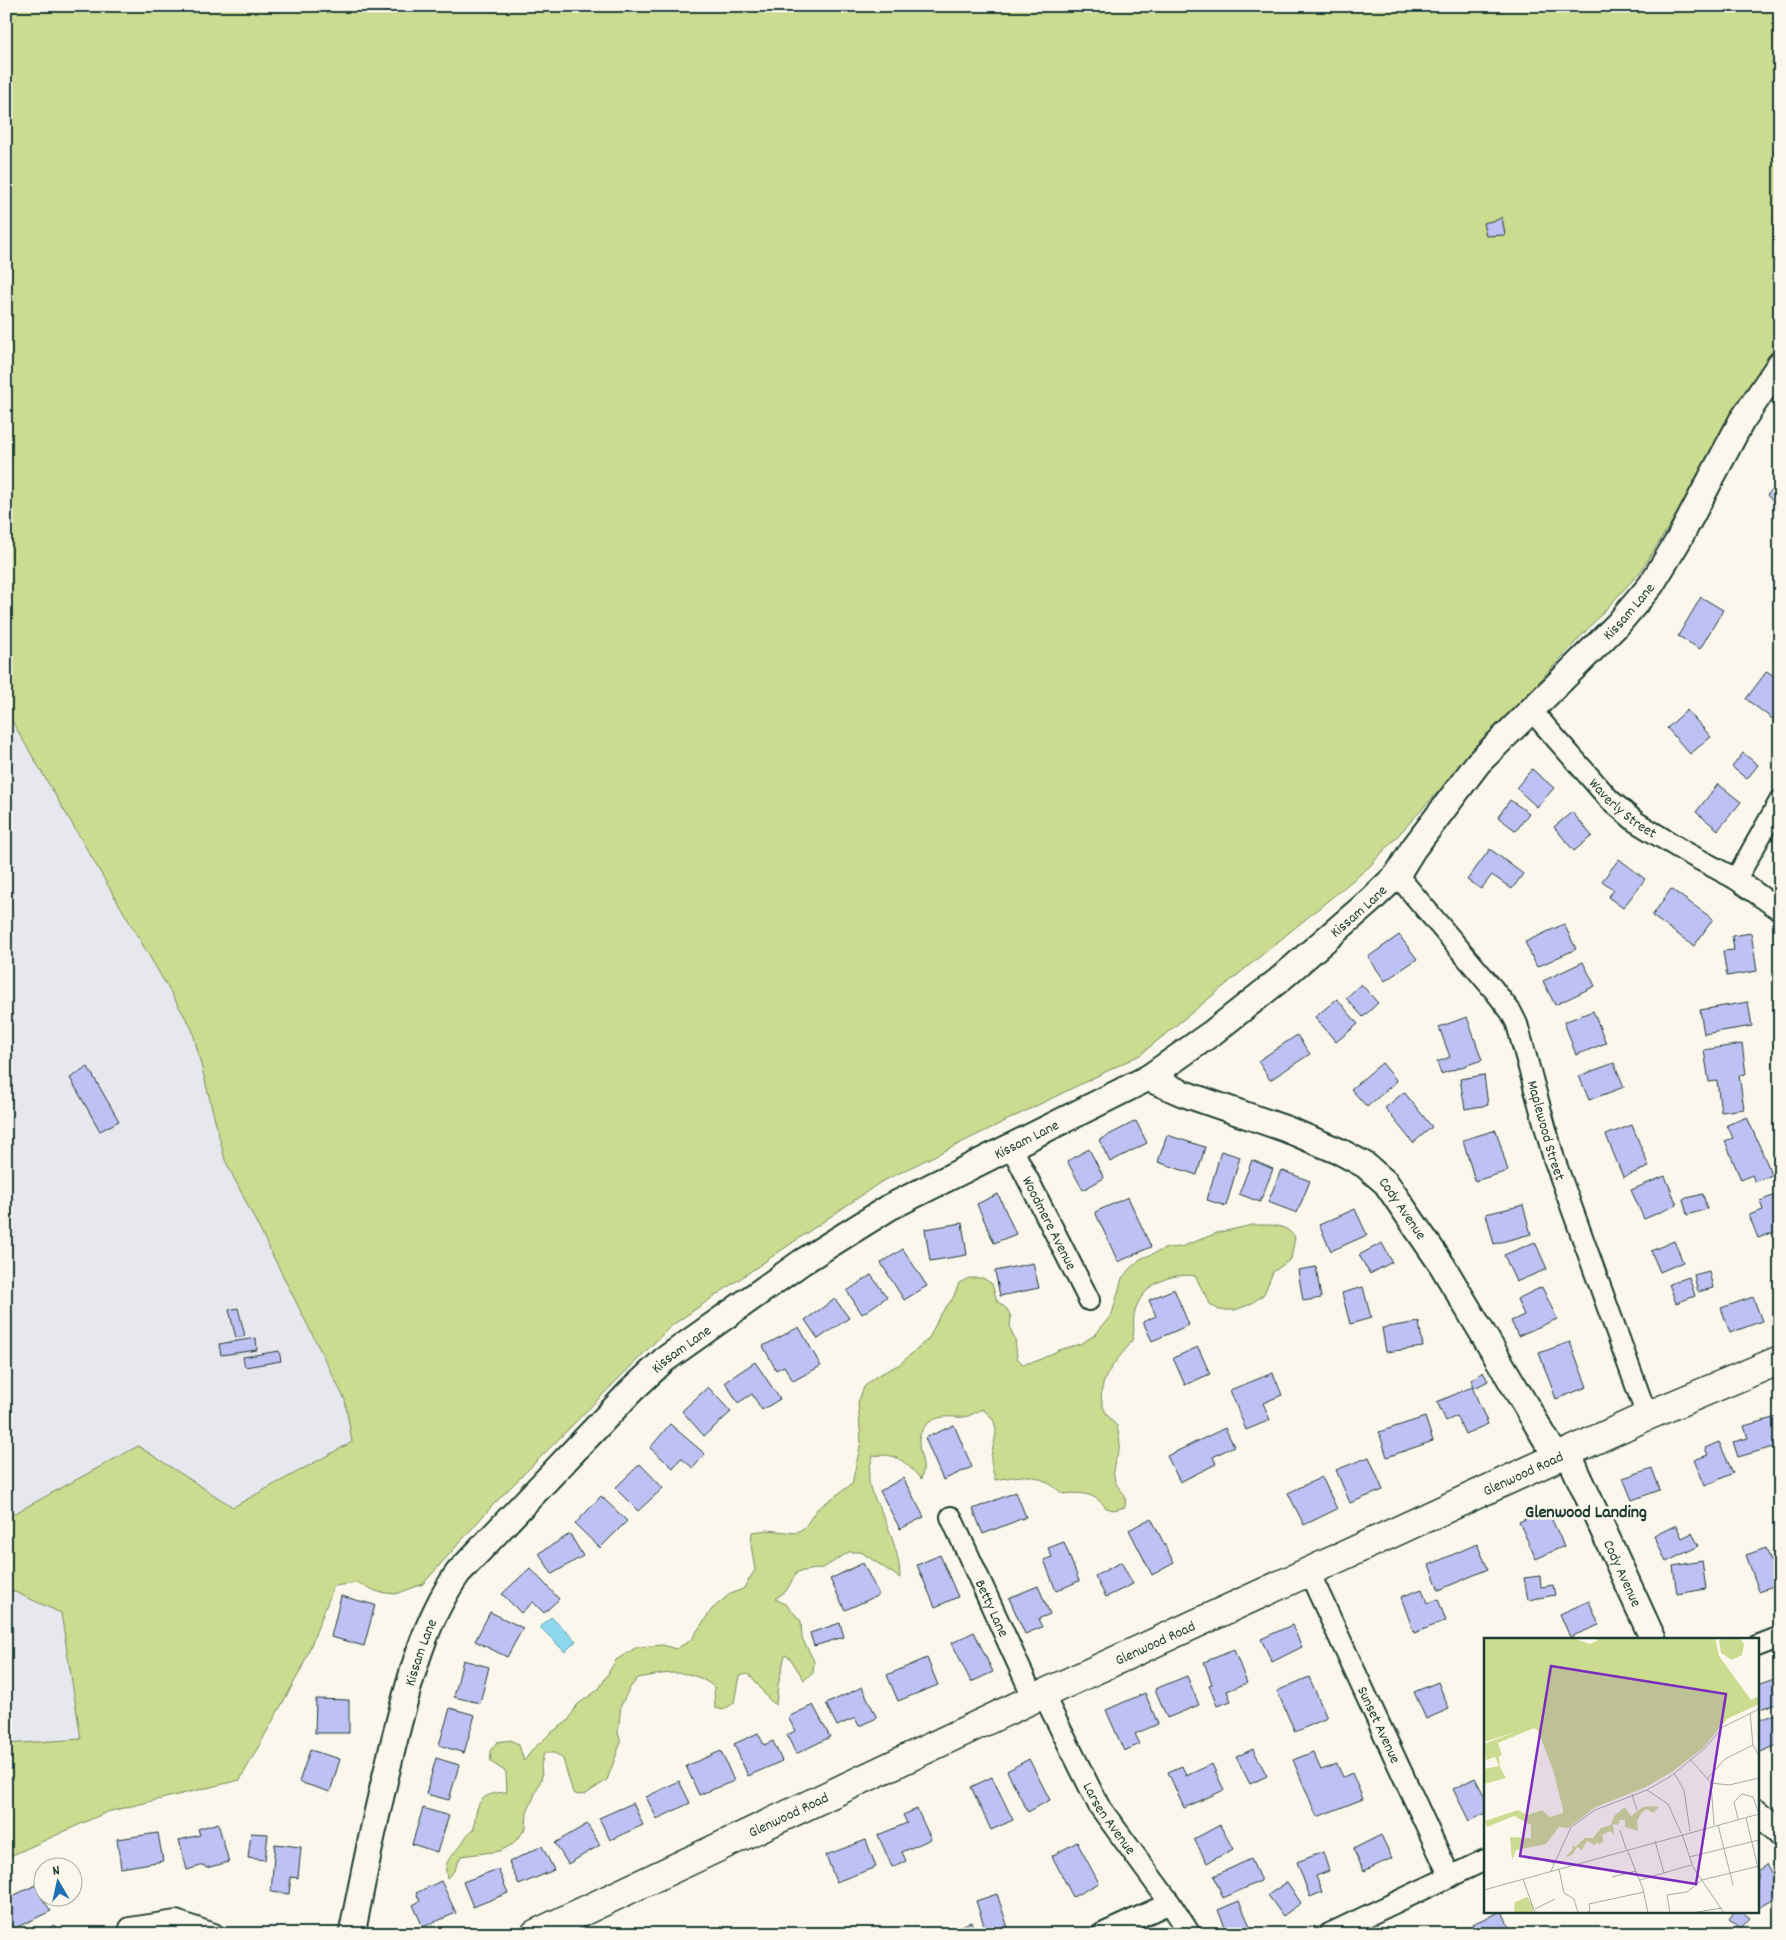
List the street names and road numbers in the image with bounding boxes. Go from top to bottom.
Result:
street label: Kissam Lane [1599,579,1661,646]
street label: Waverly Street [1583,774,1661,845]
street label: Kissam Lane [1326,881,1393,944]
street label: Maplewood Street [1520,1078,1570,1184]
street label: Kissam Lane [991,1115,1064,1166]
street label: Cody Avenue [1373,1172,1431,1245]
street label: Woodmere Avenue [1015,1173,1081,1275]
street label: Kissam Lane [647,1320,717,1380]
street label: Glenwood Road [1480,1447,1567,1503]
street label: Cody Avenue [1596,1537,1646,1611]
street label: Betty Lane [968,1576,1014,1642]
street label: Kissam Lane [400,1616,444,1689]
street label: Glenwood Road [1112,1616,1200,1672]
street label: Sunset Avenue [1350,1683,1405,1768]
street label: Larsen Avenue [1076,1779,1140,1860]
street label: Glenwood Road [745,1788,833,1845]

